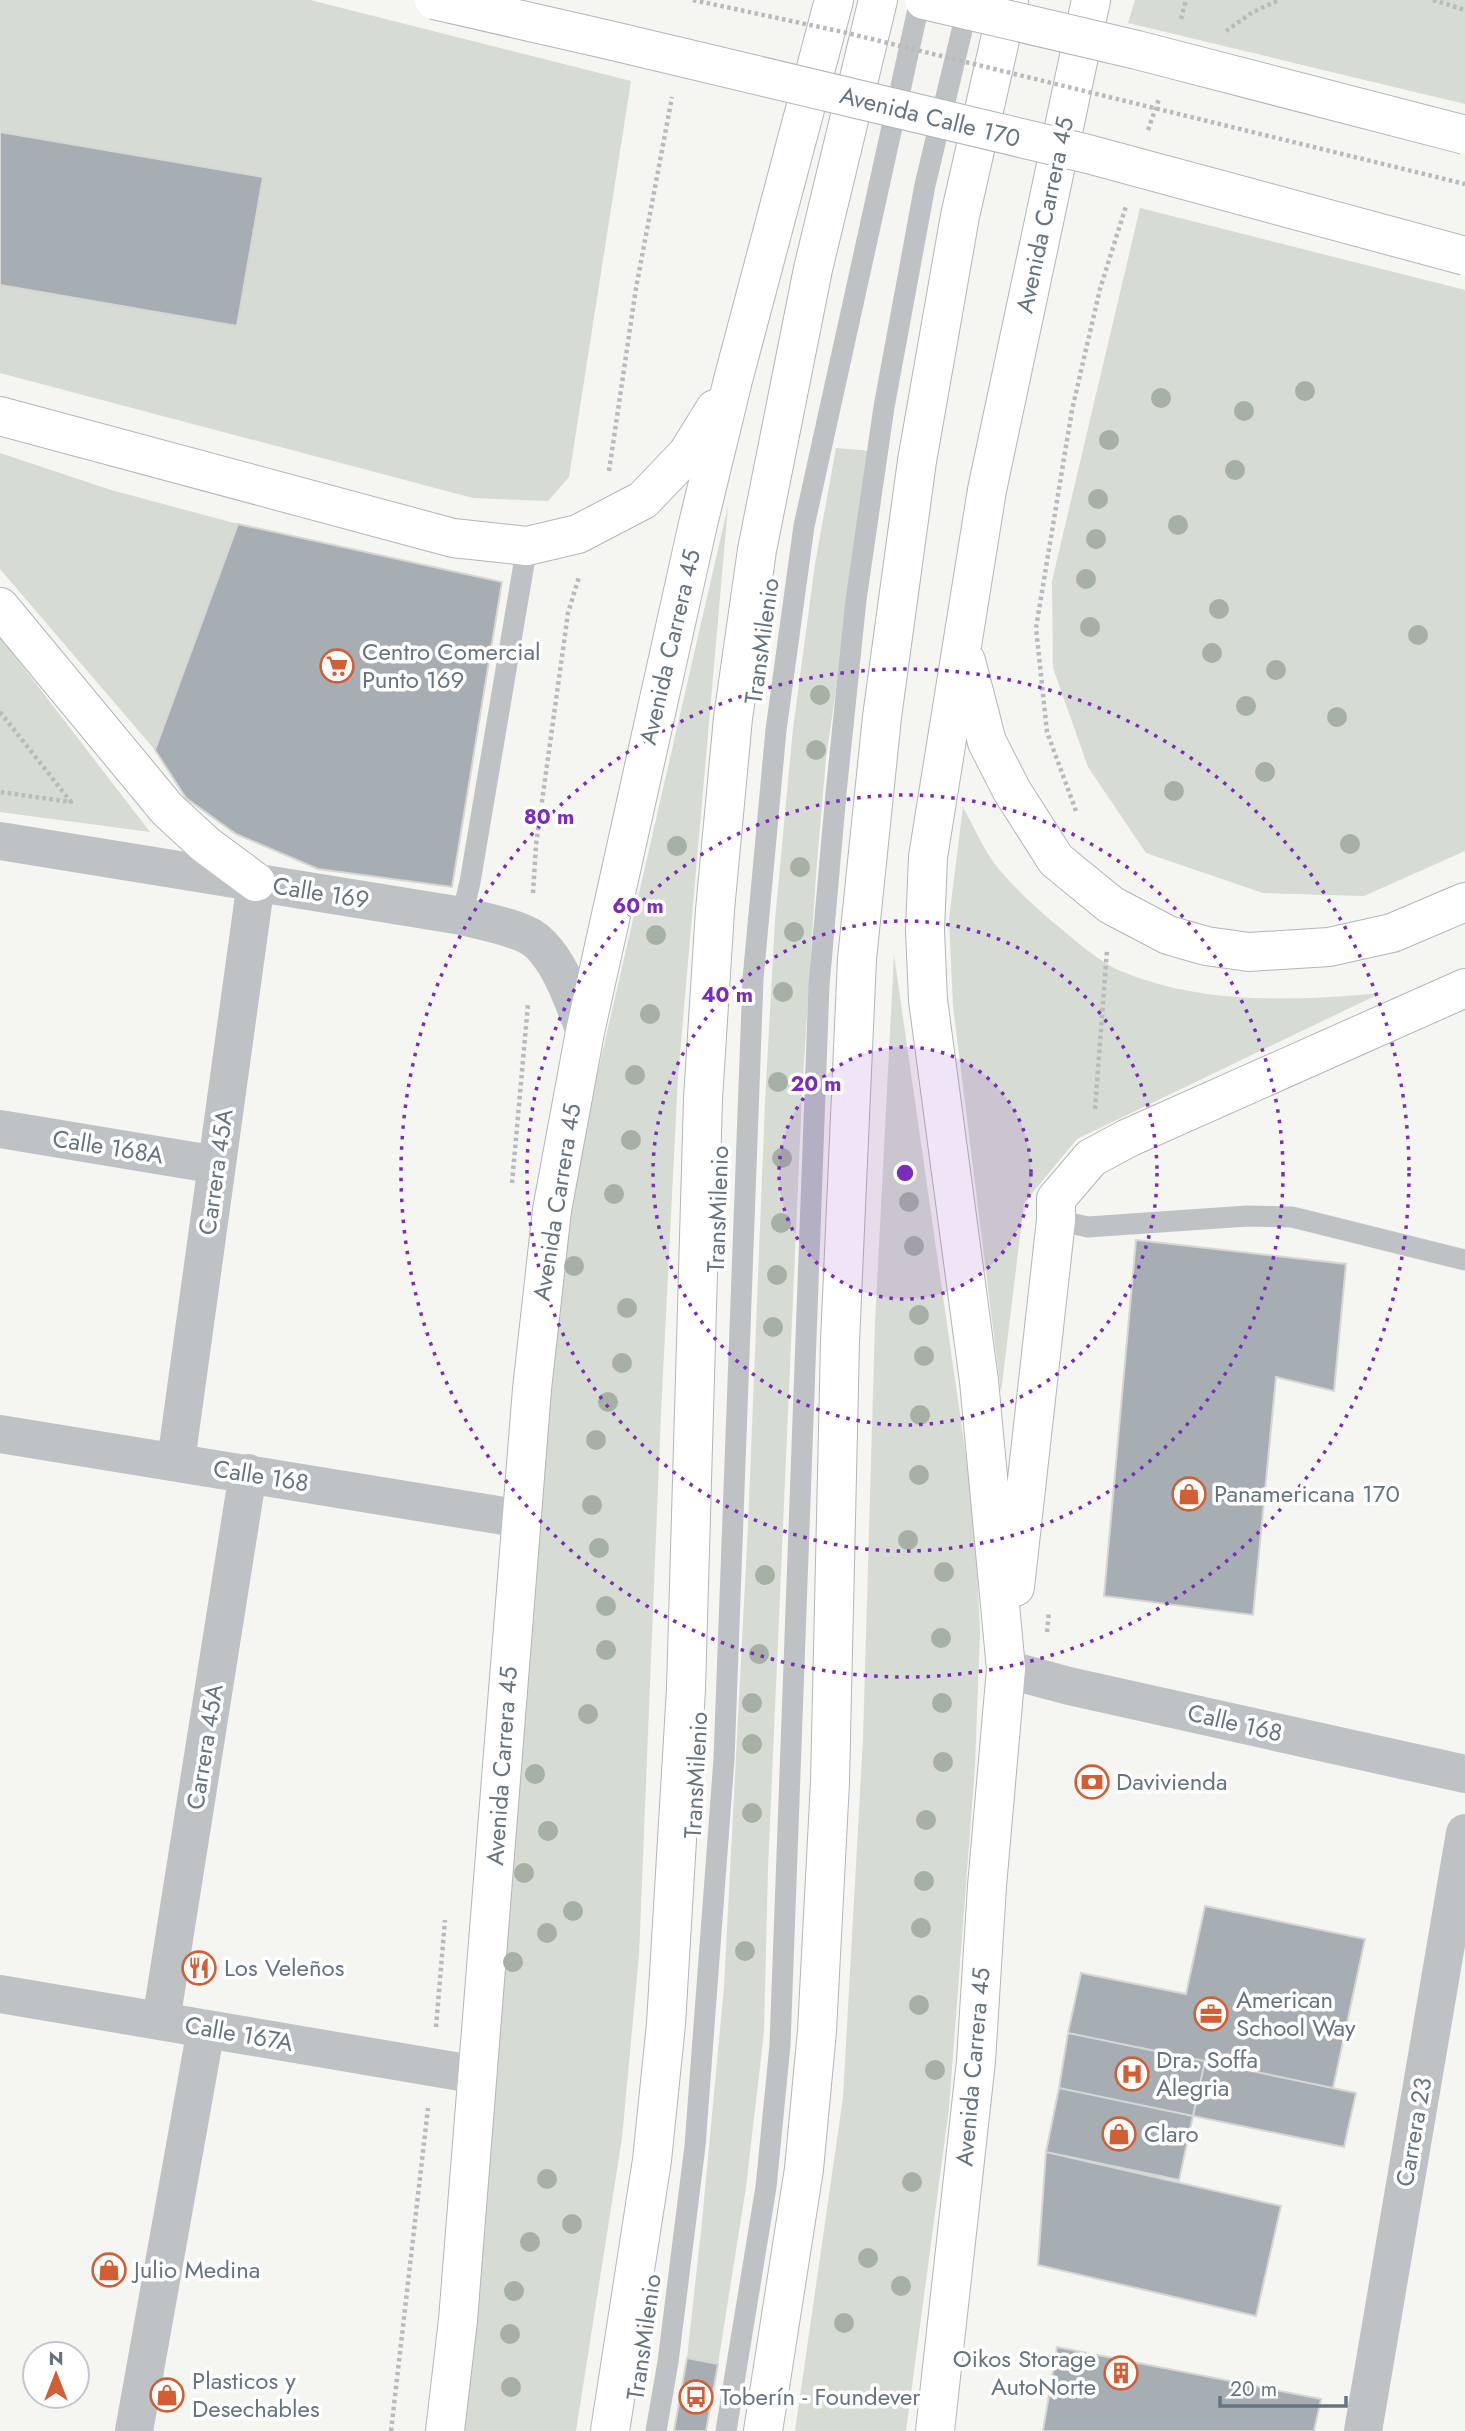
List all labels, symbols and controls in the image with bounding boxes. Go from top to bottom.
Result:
street label: Avenida Calle 170 [836,77,1024,156]
street label: Avenida Carrera 45 [1007,114,1082,316]
street label: Avenida Carrera 45 [630,546,709,748]
street label: TransMilenio [735,576,788,706]
place label: Centro Comercial Punto 169 [362,634,541,697]
supermarket icon: Centro Comercial Punto 169 [318,647,356,685]
text: 80 m [524,802,574,832]
street label: Calle 169 [270,868,372,917]
text: 60 m [612,891,664,921]
text: 40 m [701,980,753,1010]
text: 20 m [790,1069,842,1099]
street label: Avenida Carrera 45 [524,1101,589,1303]
street label: Carrera 45A [189,1107,242,1237]
street label: Calle 168A [50,1120,166,1173]
street label: TransMilenio [698,1145,737,1273]
centre of rings [893,1161,917,1185]
street label: Calle 168 [211,1451,311,1500]
shop icon: Panamericana 170 [1170,1475,1208,1513]
place label: Panamericana 170 [1214,1476,1400,1511]
street label: Avenida Carrera 45 [477,1665,526,1867]
street label: Carrera 45A [177,1681,232,1812]
street label: Calle 168 [1184,1695,1286,1750]
street label: TransMilenio [675,1711,716,1839]
bank icon: Davivienda [1073,1763,1111,1801]
place label: Davivienda [1116,1764,1228,1799]
restaurant icon: Los Veleños [180,1949,218,1987]
place label: Los Veleños [224,1950,344,1985]
street label: Avenida Carrera 45 [946,1966,999,2168]
place label: American School Way [1236,1982,1356,2045]
office icon: American School Way [1192,1995,1230,2033]
street label: Calle 167A [182,2007,296,2060]
place label: Dra. Soffa Alegria [1156,2042,1258,2105]
hospital icon: Dra. Soffa Alegria [1113,2055,1151,2093]
street label: Carrera 23 [1387,2075,1440,2189]
shop icon: Claro [1100,2115,1138,2153]
place label: Claro [1144,2116,1198,2151]
shop icon: Julio Medina [90,2251,128,2289]
place label: Julio Medina [131,2252,260,2287]
street label: TransMilenio [617,2272,670,2402]
north arrow [21,2340,91,2410]
place label: Oikos Storage AutoNorte [953,2341,1096,2404]
text: N [48,2345,64,2372]
building icon: Oikos Storage AutoNorte [1102,2354,1140,2392]
place label: Plasticos y Desechables [192,2363,320,2426]
scale bar [1220,2364,1346,2408]
text: 20 m [1230,2374,1277,2404]
shop icon: Plasticos y Desechables [148,2376,186,2414]
bus stop icon: Toberín - Foundever [677,2378,715,2416]
place label: Toberín - Foundever [720,2379,921,2414]

